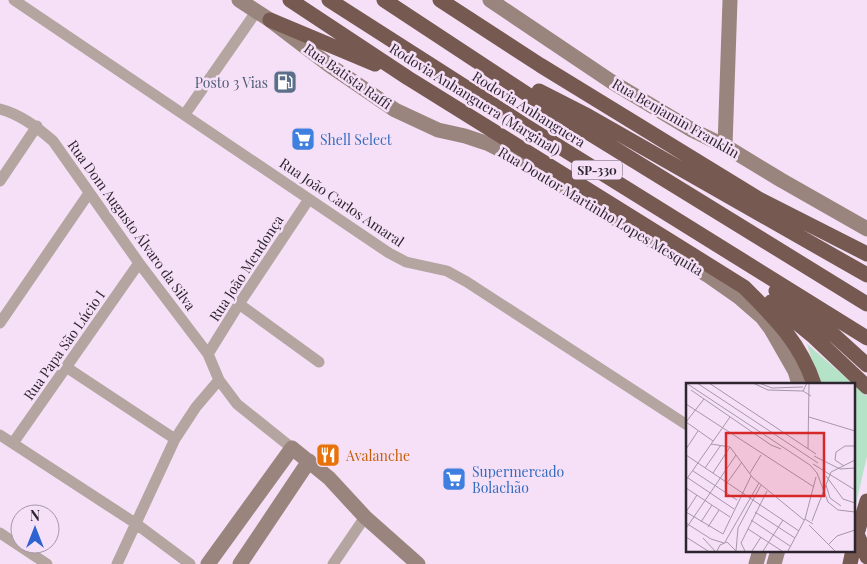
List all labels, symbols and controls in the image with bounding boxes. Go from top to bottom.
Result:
street label: Rua Batista Raffi [300,39,396,113]
street label: Rodovia Anhanguera (Marginal) [386,39,564,159]
street label: Rodovia Anhanguera [469,67,589,151]
fuel station icon: Posto 3 Vias [272,69,298,95]
place label: Posto 3 Vias [195,73,268,92]
street label: Rua Benjamin Franklin [609,74,744,163]
supermarket icon: Shell Select [290,126,316,152]
place label: Shell Select [320,130,393,149]
street label: Rua Dom Augusto Álvaro da Silva [64,136,200,314]
street label: Rua Doutor Martinho Lopes Mesquita [495,142,707,280]
street label: Rua João Carlos Amaral [276,153,408,251]
road number: SP-330 [572,160,622,180]
street label: Rua João Mendonça [205,211,287,325]
street label: Rua Papa São Lúcio I [19,286,109,404]
inset map [686,383,854,552]
restaurant icon: Avalanche [315,442,341,468]
place label: Avalanche [345,446,410,465]
place label: Supermercado Bolachão [472,462,565,497]
supermarket icon: Supermercado Bolachão [441,466,467,492]
north arrow [10,504,60,554]
text: N [30,506,40,525]

